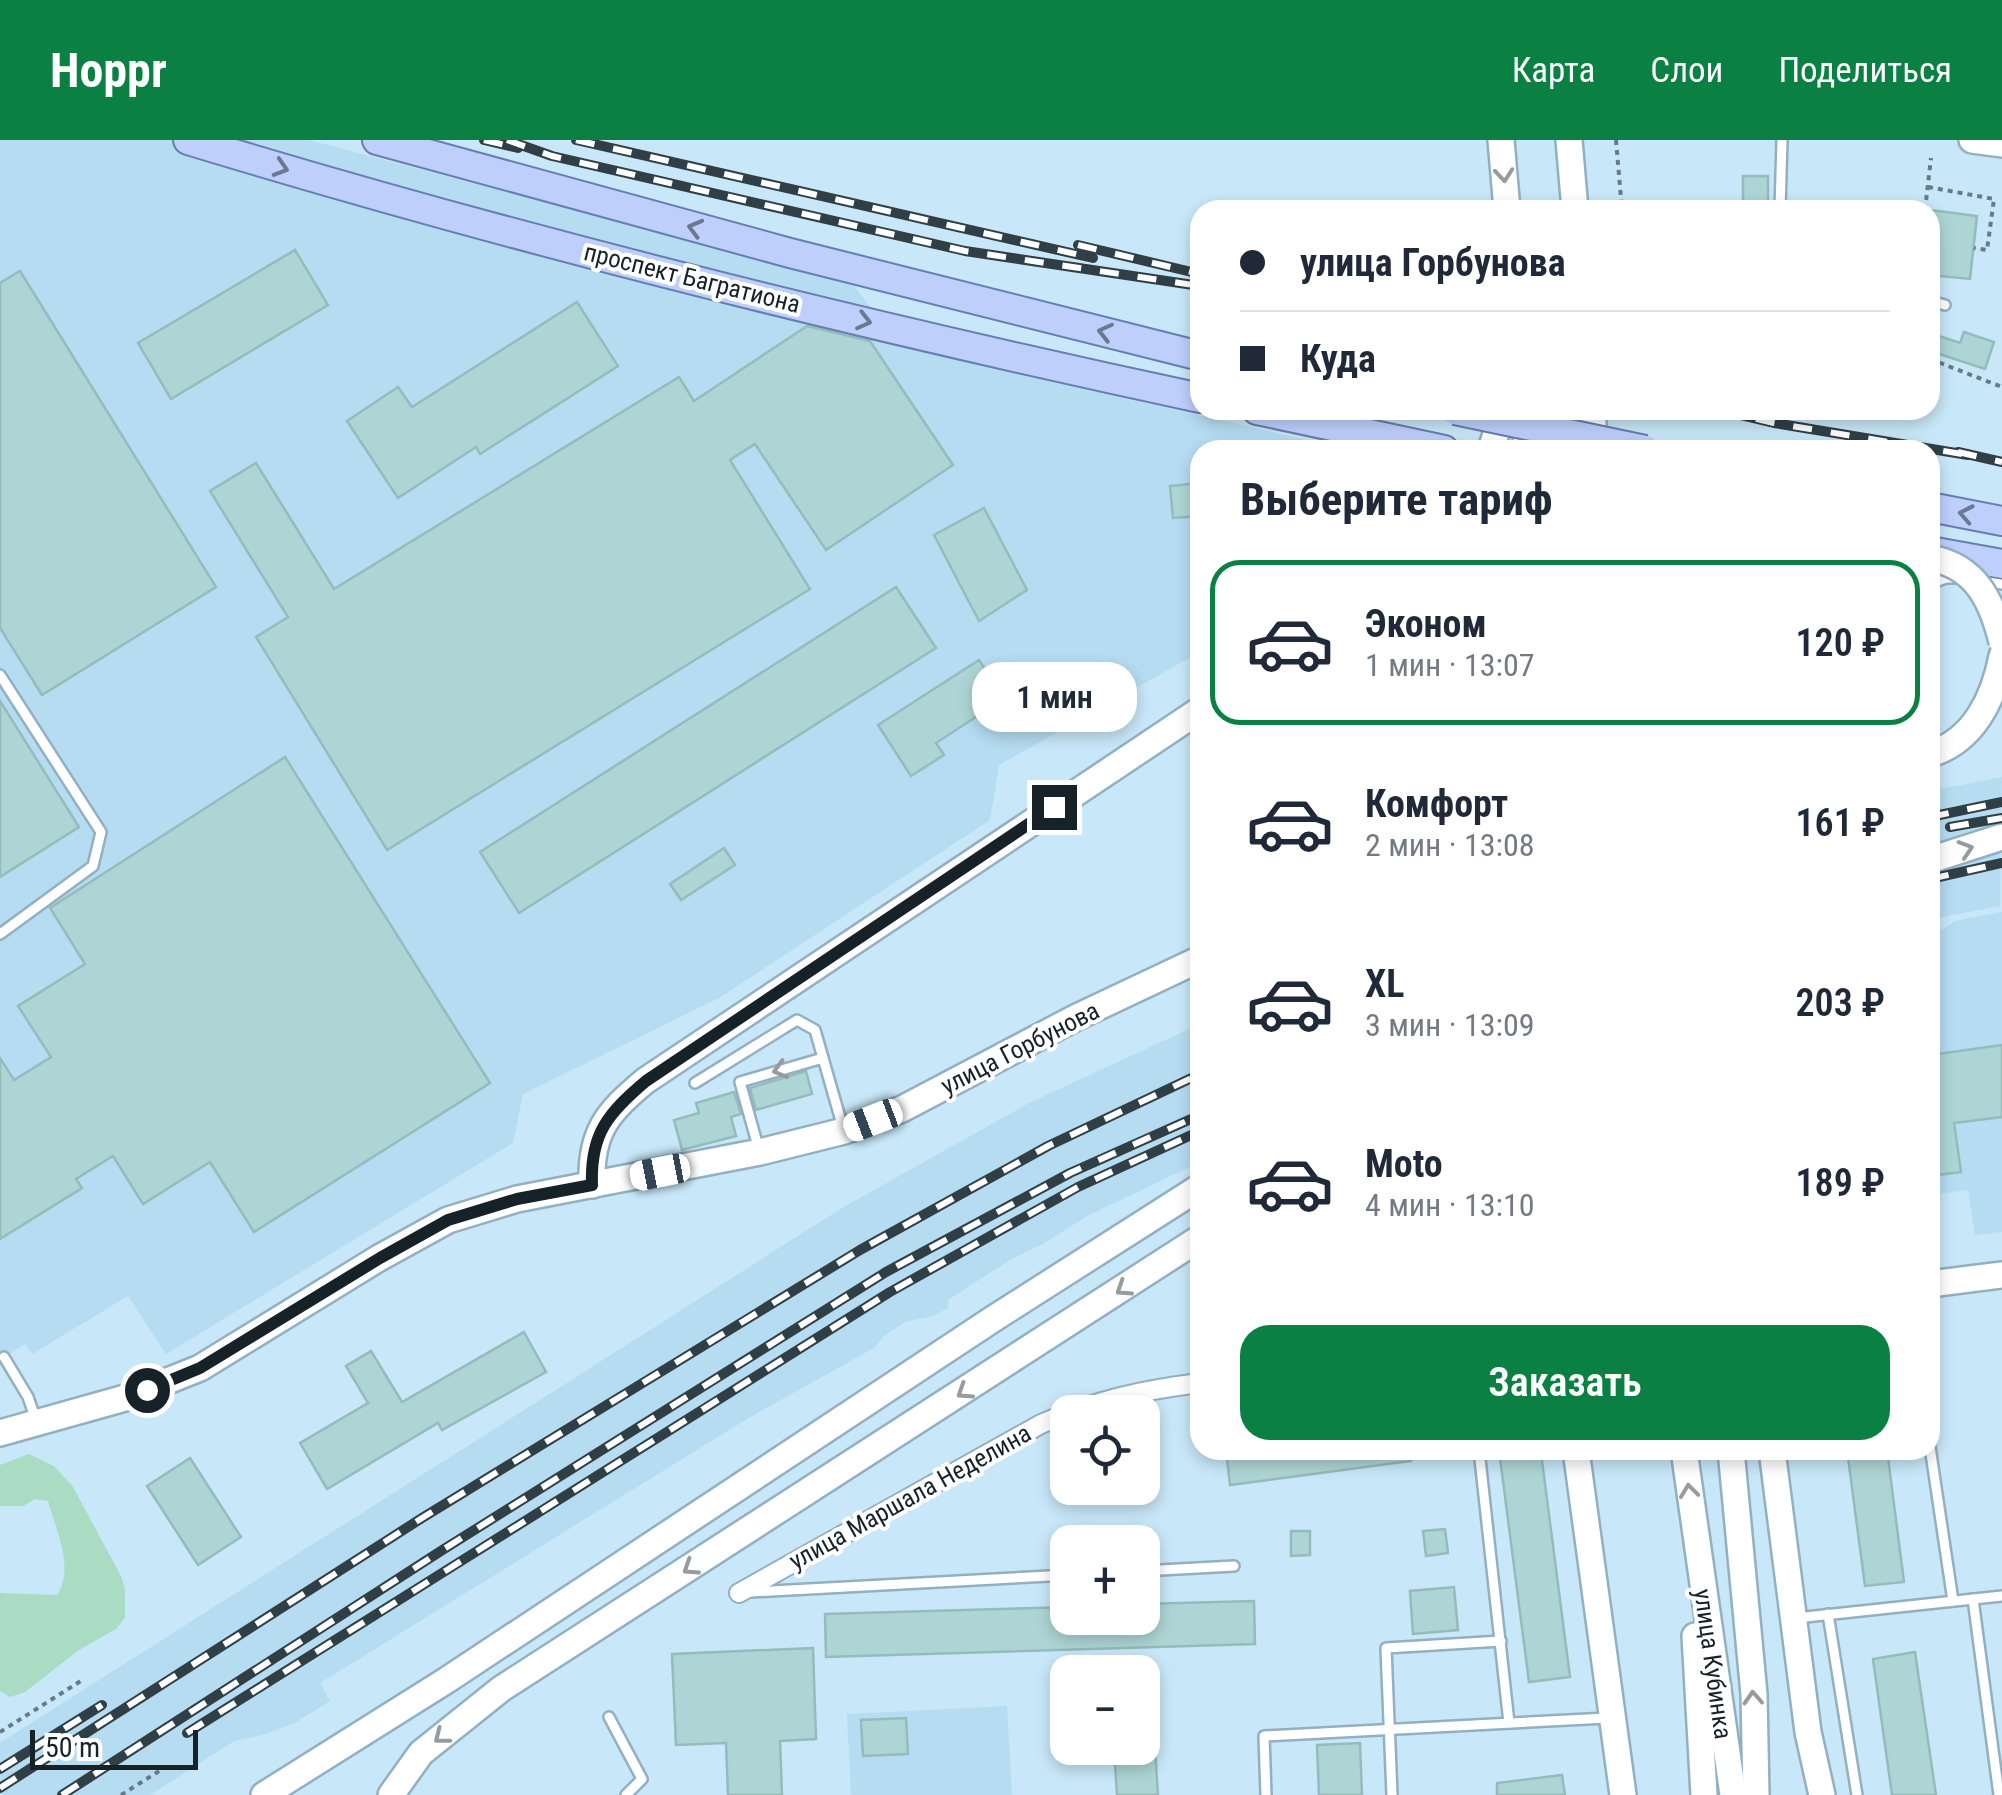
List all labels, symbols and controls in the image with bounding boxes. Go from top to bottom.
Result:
text: Hoppr [50,42,167,99]
text: Карта [1512,50,1595,91]
text: Слои [1650,50,1723,91]
text: Поделиться [1778,50,1952,91]
one-way arrow [272,157,289,177]
one-way arrow [1493,167,1515,183]
one-way arrow [687,218,705,239]
street label: проспект Багратиона [581,237,803,319]
text: улица Горбунова [1300,241,1566,285]
one-way arrow [855,309,872,330]
one-way arrow [1097,323,1114,344]
text: Куда [1300,337,1376,381]
text: Выберите тариф [1240,473,1553,526]
one-way arrow [1958,504,1974,525]
icon: car [1245,598,1335,688]
text: Эконом [1365,602,1487,646]
text: 120 ₽ [1795,621,1885,665]
text: 1 мин · 13:07 [1365,646,1535,684]
callout: 1 мин [972,662,1136,732]
text: 1 мин [1016,678,1093,716]
icon: car [1245,778,1335,868]
text: Комфорт [1365,782,1508,826]
route end [1032,785,1077,830]
text: 161 ₽ [1795,801,1885,845]
text: 2 мин · 13:08 [1365,826,1535,864]
one-way arrow [1957,840,1974,860]
icon: car [1245,958,1335,1048]
text: XL [1365,962,1404,1006]
text: 203 ₽ [1795,981,1885,1025]
street label: улица Горбунова [936,996,1104,1100]
text: 3 мин · 13:09 [1365,1006,1535,1044]
one-way arrow [773,1058,790,1079]
car [840,1095,906,1145]
icon: car [1245,1138,1335,1228]
text: Moto [1365,1142,1443,1186]
car [628,1152,692,1192]
text: 189 ₽ [1795,1161,1885,1205]
text: 4 мин · 13:10 [1365,1186,1535,1224]
one-way arrow [1116,1277,1134,1296]
button: Заказать [1240,1325,1890,1440]
route start [125,1368,170,1413]
one-way arrow [957,1380,975,1399]
map controls [1050,1395,1160,1765]
button: locate [1050,1395,1160,1505]
street label: улица Маршала Неделина [784,1418,1036,1576]
one-way arrow [1679,1483,1700,1499]
button: + [1050,1525,1160,1635]
one-way arrow [683,1555,701,1574]
street label: улица Кубинка [1688,1587,1738,1741]
button: − [1050,1655,1160,1765]
one-way arrow [1743,1689,1764,1705]
scale bar [30,1725,198,1770]
one-way arrow [434,1725,452,1743]
text: 50 m [45,1731,100,1764]

